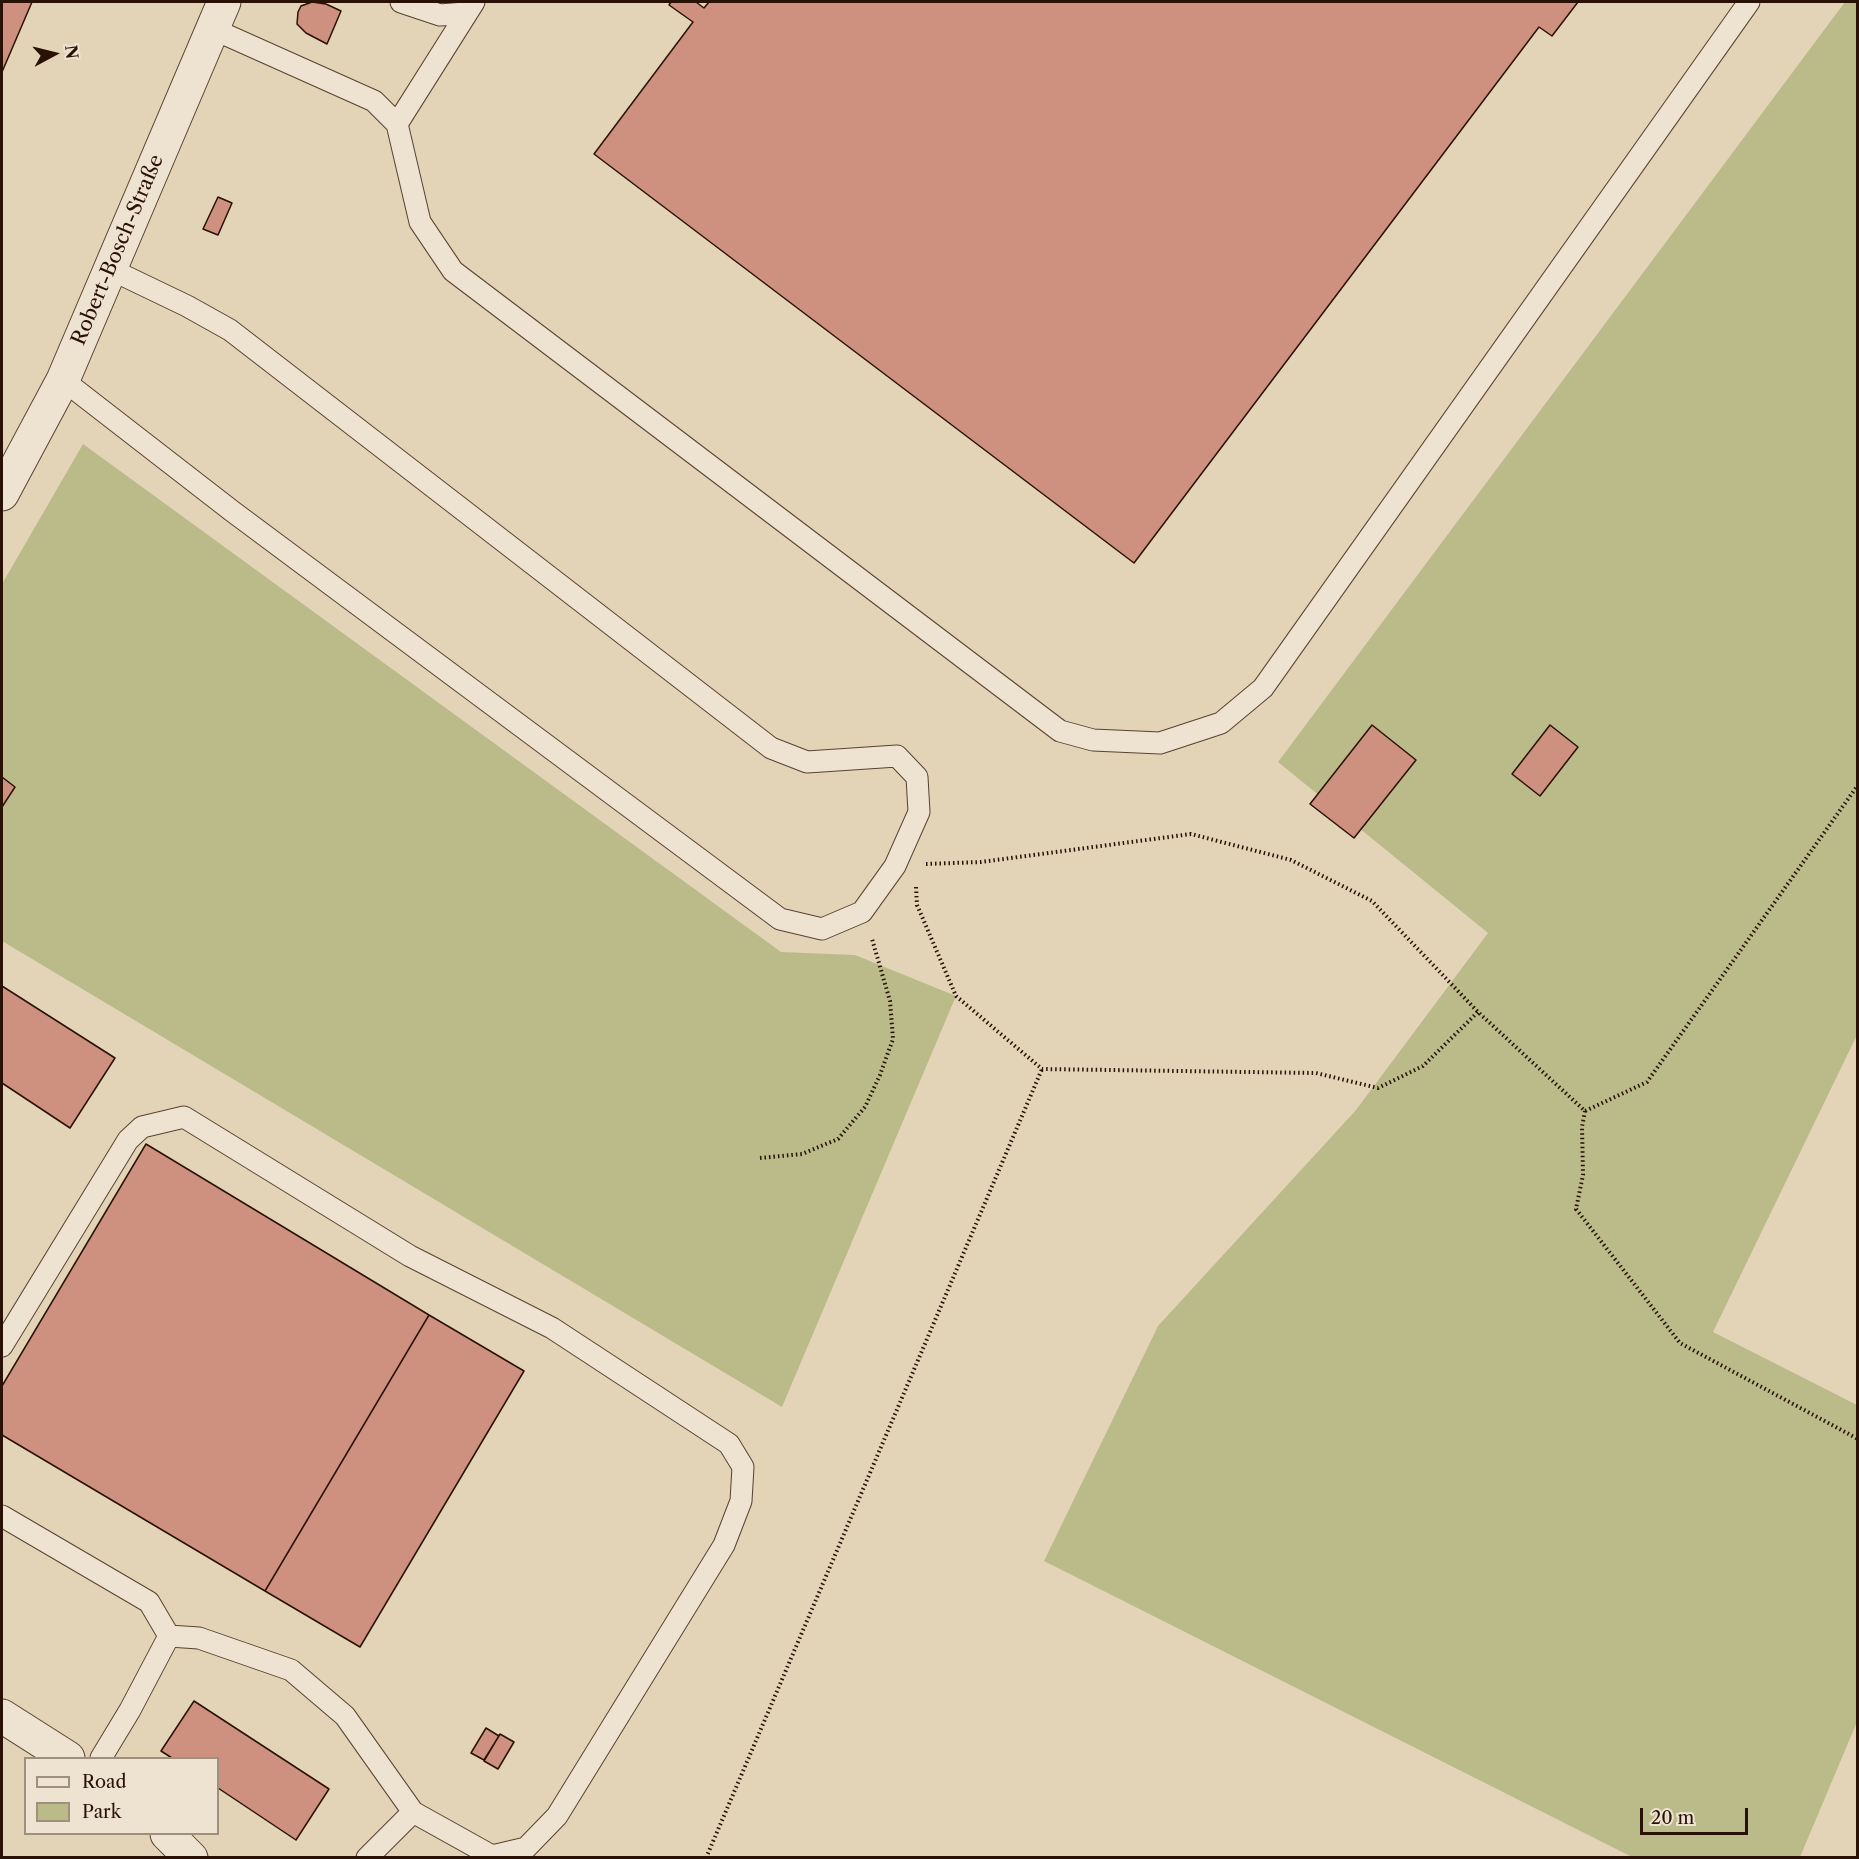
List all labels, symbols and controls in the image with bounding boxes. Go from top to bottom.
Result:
north arrow [24,24,84,84]
text: N [61,44,83,60]
street label: Robert-Bosch-Straße [67,151,169,349]
legend [24,1757,219,1835]
text: Road [82,1771,127,1793]
scale bar [1643,1796,1751,1834]
text: Park [82,1801,121,1823]
text: 20 m [1651,1807,1694,1829]

